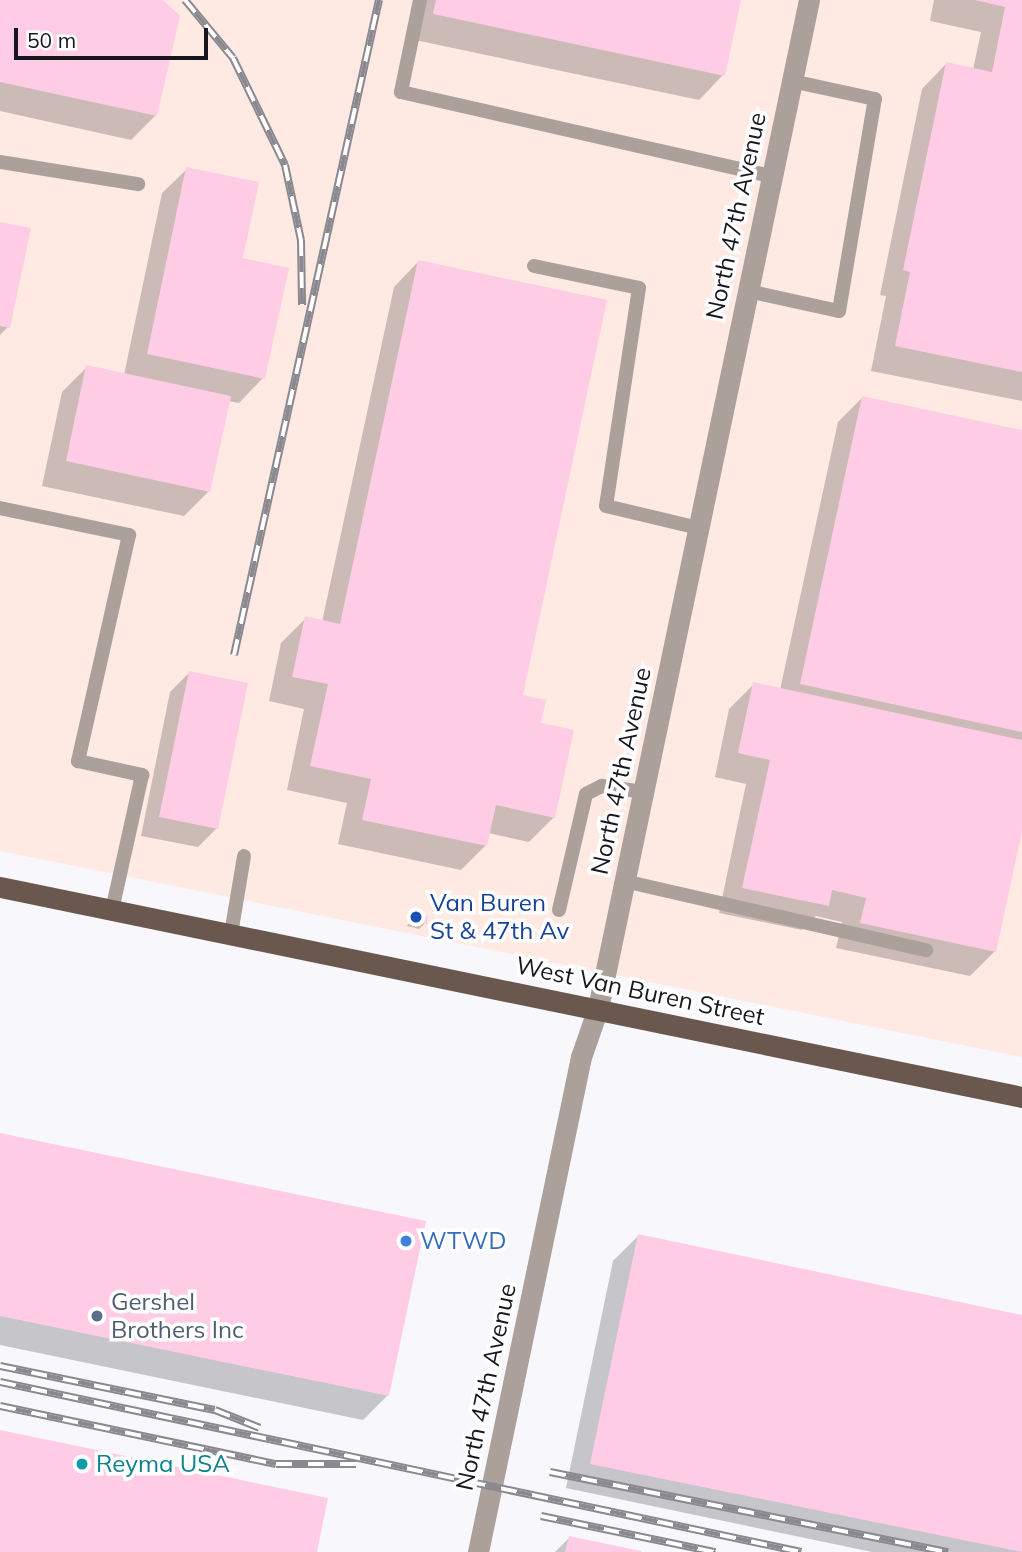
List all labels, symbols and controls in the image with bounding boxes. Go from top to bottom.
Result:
scale bar [18,14,212,58]
text: 50 m [27,27,76,53]
street label: North 47th Avenue [700,110,772,322]
street label: North 47th Avenue [585,665,657,877]
place label: Van Buren St & 47th Av [430,889,569,945]
marker: Van Buren St & 47th Av [408,909,424,925]
street label: West Van Buren Street [513,951,767,1031]
place label: WTWD [420,1227,506,1255]
marker: WTWD [398,1233,414,1249]
street label: North 47th Avenue [450,1281,522,1493]
place label: Gershel Brothers Inc [111,1288,244,1344]
marker: Gershel Brothers Inc [89,1308,105,1324]
place label: Reyma USA [96,1450,230,1478]
marker: Reyma USA [74,1456,90,1472]

